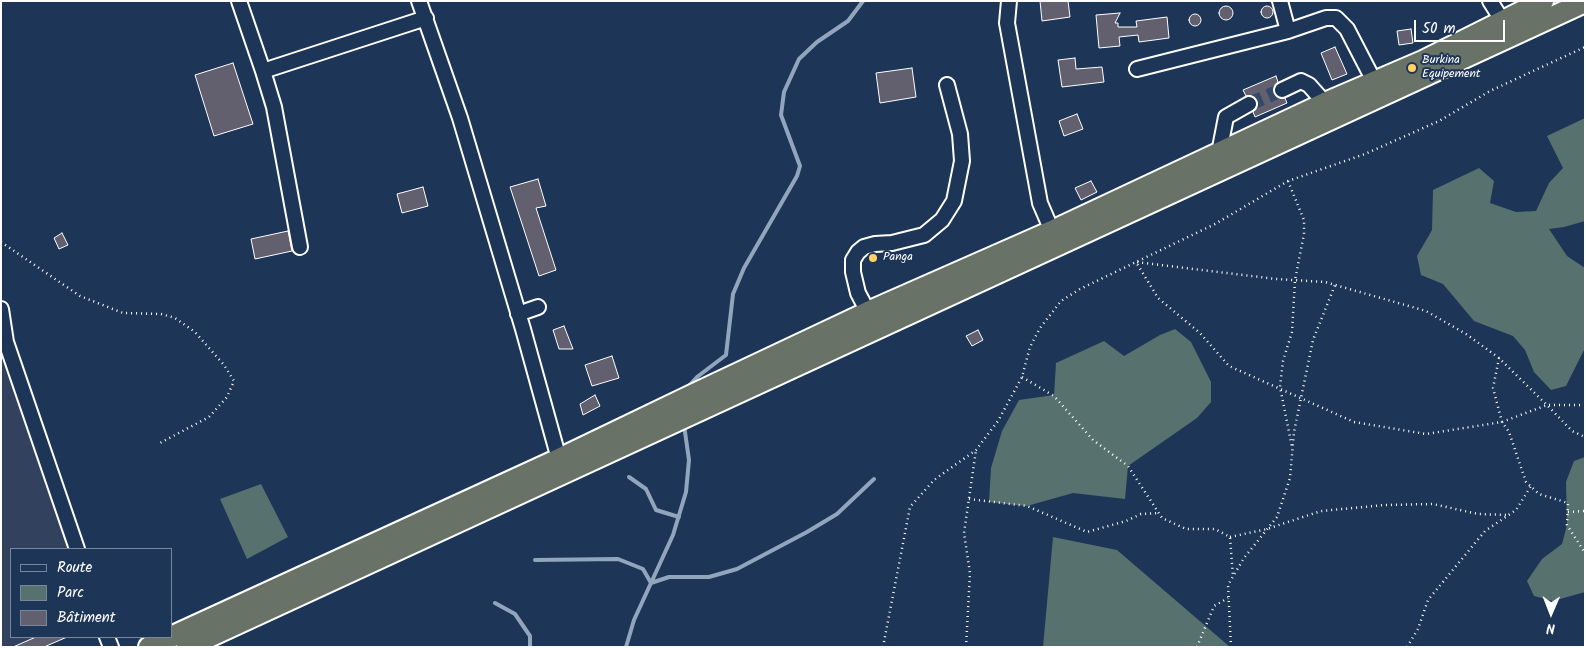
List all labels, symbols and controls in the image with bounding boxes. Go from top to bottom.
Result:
scale bar [1416,10,1507,42]
text: 50 m [1422,17,1456,41]
place label: Burkina Equipement [1422,54,1480,82]
marker: Burkina Equipement [1406,62,1418,74]
place label: Panga [883,251,913,265]
marker: Panga [867,252,879,264]
legend [10,548,172,638]
text: Route [57,556,92,580]
text: Parc [57,581,84,605]
north arrow [1526,588,1576,638]
text: Bâtiment [57,606,116,630]
text: N [1546,617,1555,639]

